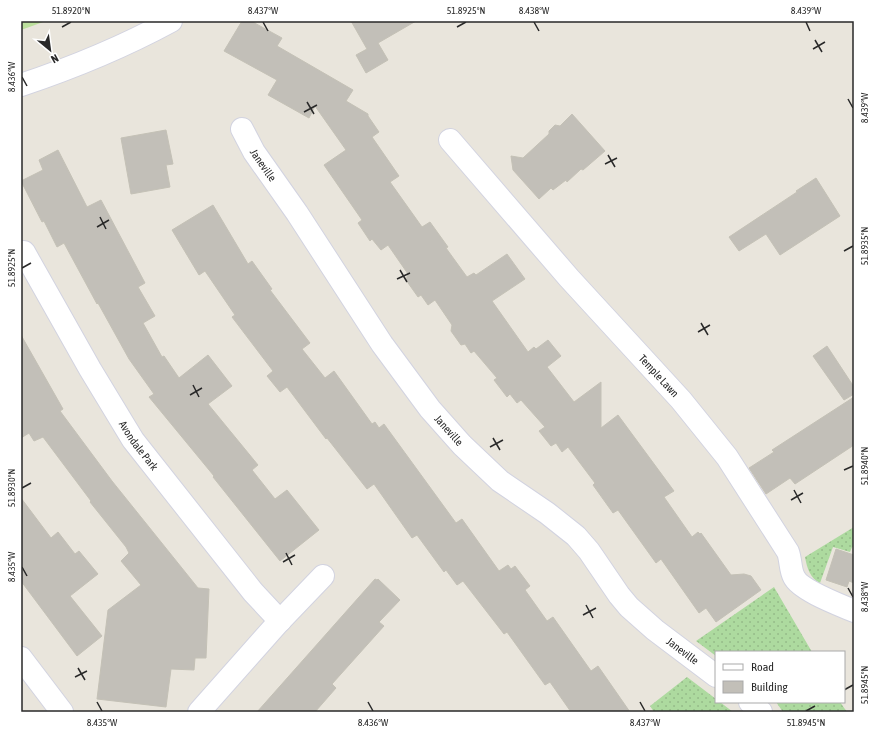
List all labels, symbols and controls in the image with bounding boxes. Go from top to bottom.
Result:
text: 51.8920°N [52,5,90,16]
text: 8.437°W [248,5,279,16]
text: 51.8925°N [447,5,485,16]
text: 8.438°W [519,5,550,16]
text: 8.439°W [791,5,822,16]
north arrow [30,30,70,70]
text: N [49,52,61,66]
text: 8.436°W [6,61,17,92]
text: 8.439°W [859,92,870,123]
street label: Janeville [248,147,279,184]
text: 51.8935°N [859,227,870,265]
text: 51.8925°N [6,249,17,287]
street label: Temple Lawn [636,352,681,399]
street label: Janeville [432,413,466,448]
street label: Avondale Park [117,418,161,473]
text: 51.8940°N [859,447,870,485]
text: 51.8930°N [6,469,17,507]
text: 8.435°W [6,551,17,582]
text: 8.438°W [859,581,870,612]
street label: Janeville [664,635,701,667]
legend [715,651,845,703]
text: Road [751,660,774,674]
text: 51.8945°N [859,666,870,704]
text: Building [751,680,789,694]
text: 8.435°W [87,717,118,728]
text: 8.436°W [358,717,389,728]
text: 8.437°W [630,717,661,728]
text: 51.8945°N [787,717,825,728]

